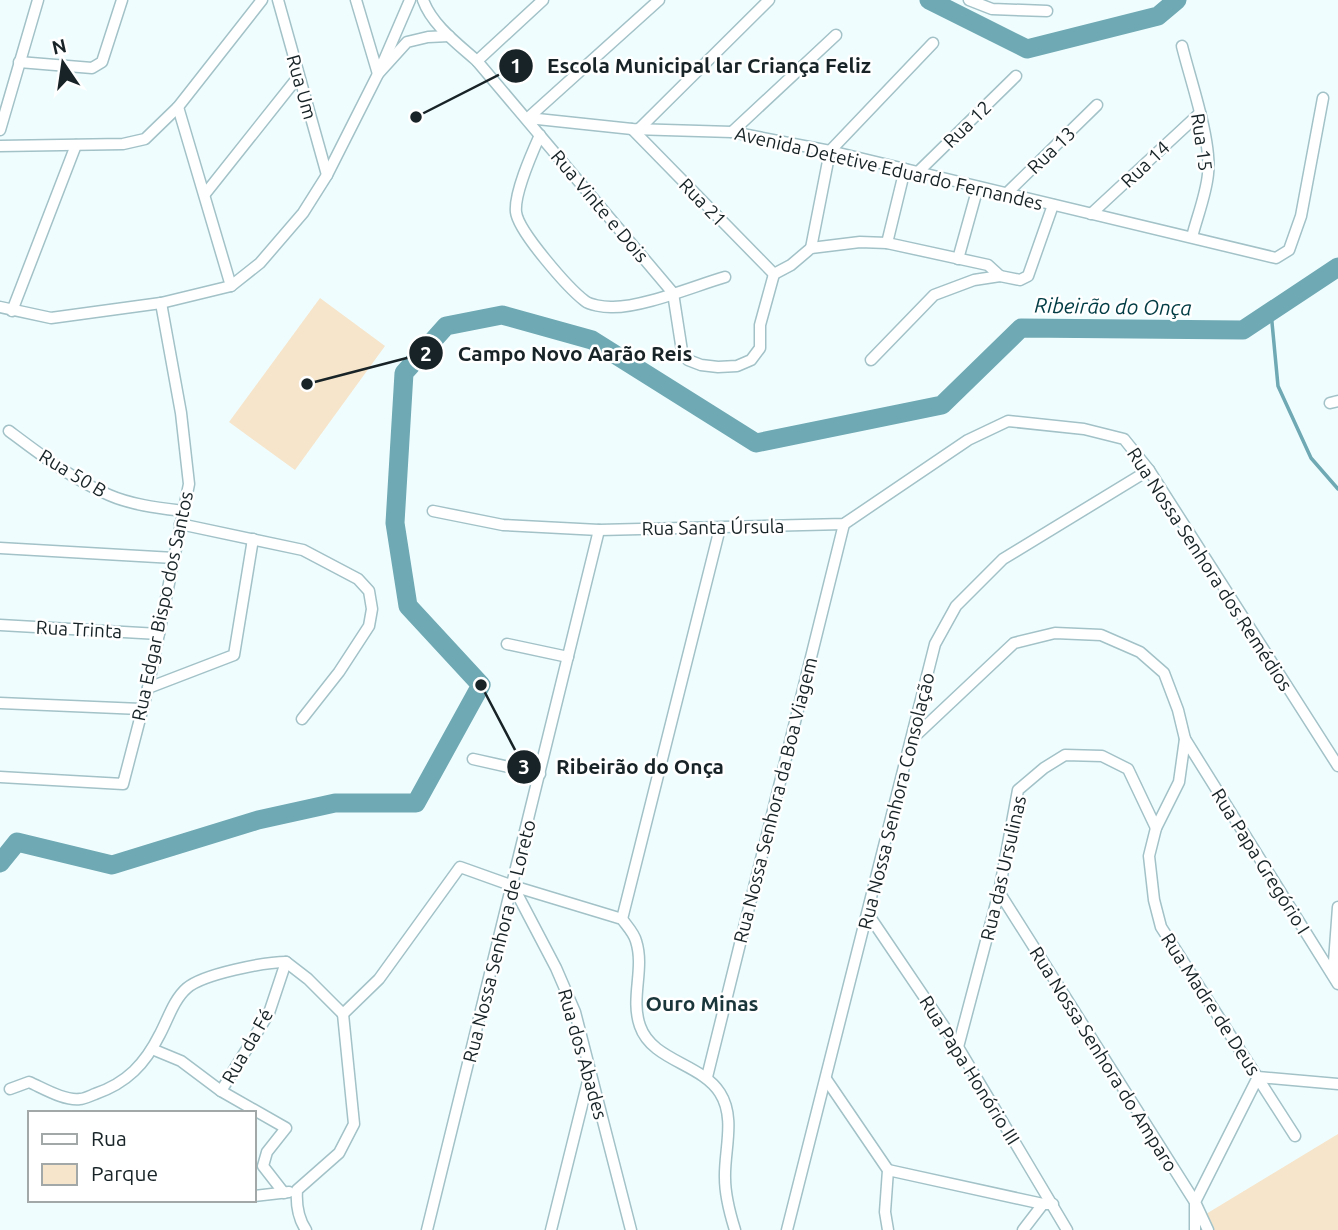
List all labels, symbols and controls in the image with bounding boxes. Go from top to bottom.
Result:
north arrow [28,28,98,98]
text: N [50,34,69,59]
callout: Escola Municipal lar Criança Feliz [498,45,885,87]
street label: Rua Um [282,52,322,122]
text: 1 [510,53,522,77]
text: Escola Municipal lar Criança Feliz [547,53,871,77]
street label: Rua 12 [938,96,996,152]
street label: Rua 15 [1187,112,1217,172]
street label: Avenida Detetive Eduardo Fernandes [733,122,1045,214]
street label: Rua 13 [1022,122,1080,178]
street label: Rua 14 [1116,136,1174,192]
street label: Rua Vinte e Dois [547,146,653,266]
street label: Rua 21 [675,173,731,231]
water label: Ribeirão do Onça [1034,293,1192,319]
callout: Campo Novo Aarão Reis [408,332,706,374]
text: 2 [420,341,432,365]
text: Campo Novo Aarão Reis [458,341,692,365]
street label: Rua Nossa Senhora dos Remédios [1123,443,1297,695]
street label: Rua 50 B [35,444,111,502]
street label: Rua Edgar Bispo dos Santos [127,489,197,723]
street label: Rua Santa Úrsula [641,515,785,539]
street label: Rua Trinta [35,616,123,642]
street label: Rua Nossa Senhora da Boa Viagem [729,655,821,945]
street label: Rua Nossa Senhora Consolação [853,670,939,932]
callout: Ribeirão do Onça [507,746,738,788]
text: 3 [518,754,530,778]
text: Ribeirão do Onça [556,754,724,778]
street label: Rua Papa Gregório I [1207,784,1315,938]
street label: Rua das Ursulinas [976,793,1030,943]
street label: Rua Nossa Senhora de Loreto [458,817,540,1065]
street label: Rua Madre de Deus [1157,929,1265,1079]
street label: Rua Nossa Senhora do Amparo [1025,942,1183,1176]
street label: Rua dos Abades [554,986,612,1122]
district label: Ouro Minas [645,991,759,1015]
street label: Rua Papa Honório III [915,992,1025,1148]
street label: Rua da Fé [217,1005,277,1087]
legend [28,1111,256,1202]
text: Rua [91,1126,127,1150]
text: Parque [91,1161,158,1185]

